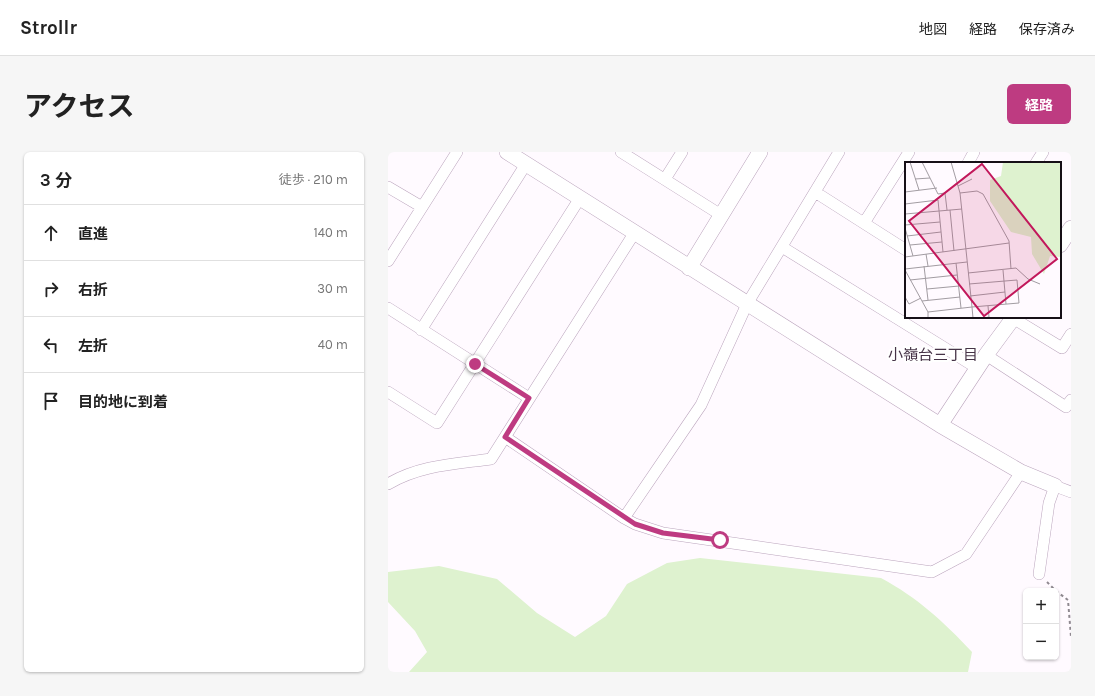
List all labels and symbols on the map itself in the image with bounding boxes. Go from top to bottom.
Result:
inset map [905,162,1061,318]
district label: 小嶺台三丁目 [888,346,978,364]
route end [466,355,484,373]
route start [711,531,729,549]

